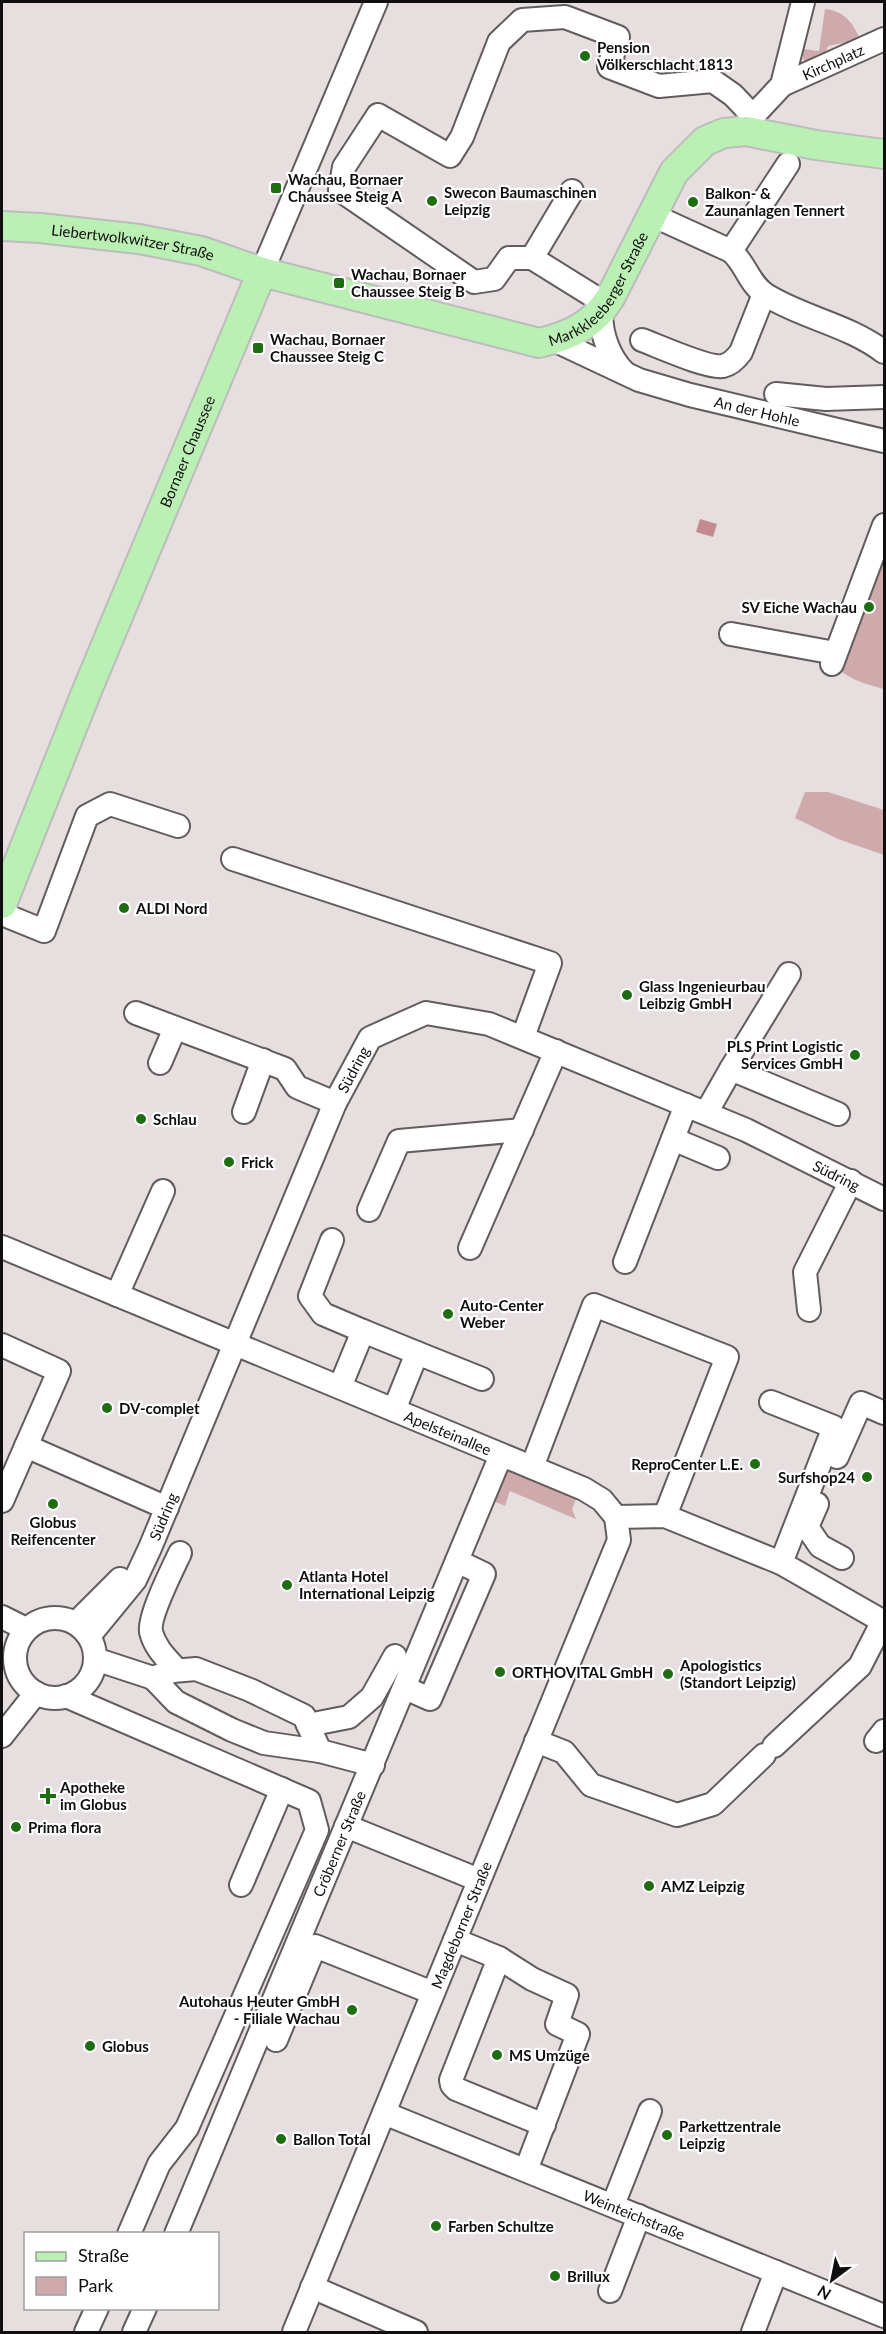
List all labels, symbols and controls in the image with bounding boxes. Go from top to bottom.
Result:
place label: Pension Völkerschlacht 1813 [596,38,733,73]
street label: Kirchplatz [799,40,867,84]
marker: Pension Völkerschlacht 1813 [578,49,592,63]
place label: Wachau, Bornaer Chaussee Steig A [288,170,403,205]
marker: Wachau, Bornaer Chaussee Steig A [269,181,283,195]
place label: Swecon Baumaschinen Leipzig [444,183,597,218]
place label: Balkon- & Zaunanlagen Tennert [705,184,845,219]
marker: Swecon Baumaschinen Leipzig [425,194,439,208]
marker: Balkon- & Zaunanlagen Tennert [686,195,700,209]
street label: Liebertwolkwitzer Straße [50,220,217,264]
street label: Markkleeberger Straße [546,229,651,349]
place label: Wachau, Bornaer Chaussee Steig B [351,265,466,300]
marker: Wachau, Bornaer Chaussee Steig B [332,276,346,290]
place label: Wachau, Bornaer Chaussee Steig C [270,330,385,365]
marker: Wachau, Bornaer Chaussee Steig C [251,341,265,355]
street label: An der Hohle [713,392,802,430]
street label: Bornaer Chaussee [156,393,218,510]
place label: SV Eiche Wachau [742,598,857,616]
marker: SV Eiche Wachau [862,600,876,614]
place label: ALDI Nord [135,899,208,917]
marker: ALDI Nord [117,901,131,915]
place label: Glass Ingenieurbau Leibzig GmbH [639,977,766,1012]
marker: Glass Ingenieurbau Leibzig GmbH [620,988,634,1002]
place label: PLS Print Logistic Services GmbH [727,1037,843,1072]
street label: Südring [333,1043,373,1096]
marker: PLS Print Logistic Services GmbH [848,1048,862,1062]
place label: Schlau [153,1110,197,1128]
marker: Schlau [134,1112,148,1126]
place label: Frick [241,1153,275,1171]
marker: Frick [222,1155,236,1169]
street label: Südring [810,1156,863,1195]
place label: Auto-Center Weber [459,1296,544,1331]
marker: Auto-Center Weber [441,1307,455,1321]
place label: DV-complet [119,1399,200,1417]
marker: DV-complet [100,1401,114,1415]
street label: Apelsteinallee [402,1406,494,1458]
place label: ReproCenter L.E. [631,1455,743,1473]
marker: ReproCenter L.E. [748,1457,762,1471]
place label: Surfshop24 [778,1468,855,1486]
marker: Surfshop24 [860,1470,874,1484]
street label: Südring [145,1490,181,1543]
marker: Globus Reifencenter [46,1497,60,1511]
place label: Globus Reifencenter [10,1513,96,1548]
place label: Atlanta Hotel International Leipzig [298,1567,435,1602]
marker: Atlanta Hotel International Leipzig [280,1578,294,1592]
place label: Apologistics (Standort Leipzig) [679,1656,796,1691]
place label: ORTHOVITAL GmbH [512,1663,653,1681]
marker: ORTHOVITAL GmbH [493,1665,507,1679]
marker: Apologistics (Standort Leipzig) [661,1667,675,1681]
place label: Apotheke im Globus [59,1778,127,1813]
street label: Cröberner Straße [309,1788,369,1899]
marker: Apotheke im Globus [41,1789,55,1803]
place label: Prima flora [28,1818,101,1836]
marker: Prima flora [9,1820,23,1834]
street label: Magdeborner Straße [427,1859,495,1991]
place label: AMZ Leipzig [660,1877,745,1895]
marker: AMZ Leipzig [642,1879,656,1893]
place label: Autohaus Heuter GmbH - Filiale Wachau [178,1992,340,2027]
marker: Autohaus Heuter GmbH - Filiale Wachau [345,2003,359,2017]
place label: Globus [102,2037,149,2055]
marker: Globus [83,2039,97,2053]
place label: MS Umzüge [509,2046,590,2064]
marker: MS Umzüge [490,2048,504,2062]
place label: Parkettzentrale Leipzig [679,2117,781,2152]
marker: Parkettzentrale Leipzig [660,2128,674,2142]
place label: Ballon Total [293,2130,371,2148]
marker: Ballon Total [274,2132,288,2146]
street label: Weinteichstraße [581,2186,688,2243]
place label: Farben Schultze [448,2217,554,2235]
marker: Farben Schultze [429,2219,443,2233]
legend [24,2232,219,2310]
text: Straße [78,2244,129,2266]
north arrow [802,2250,862,2310]
place label: Brillux [567,2267,610,2285]
marker: Brillux [548,2269,562,2283]
text: Park [78,2274,114,2296]
text: N [814,2282,834,2304]

